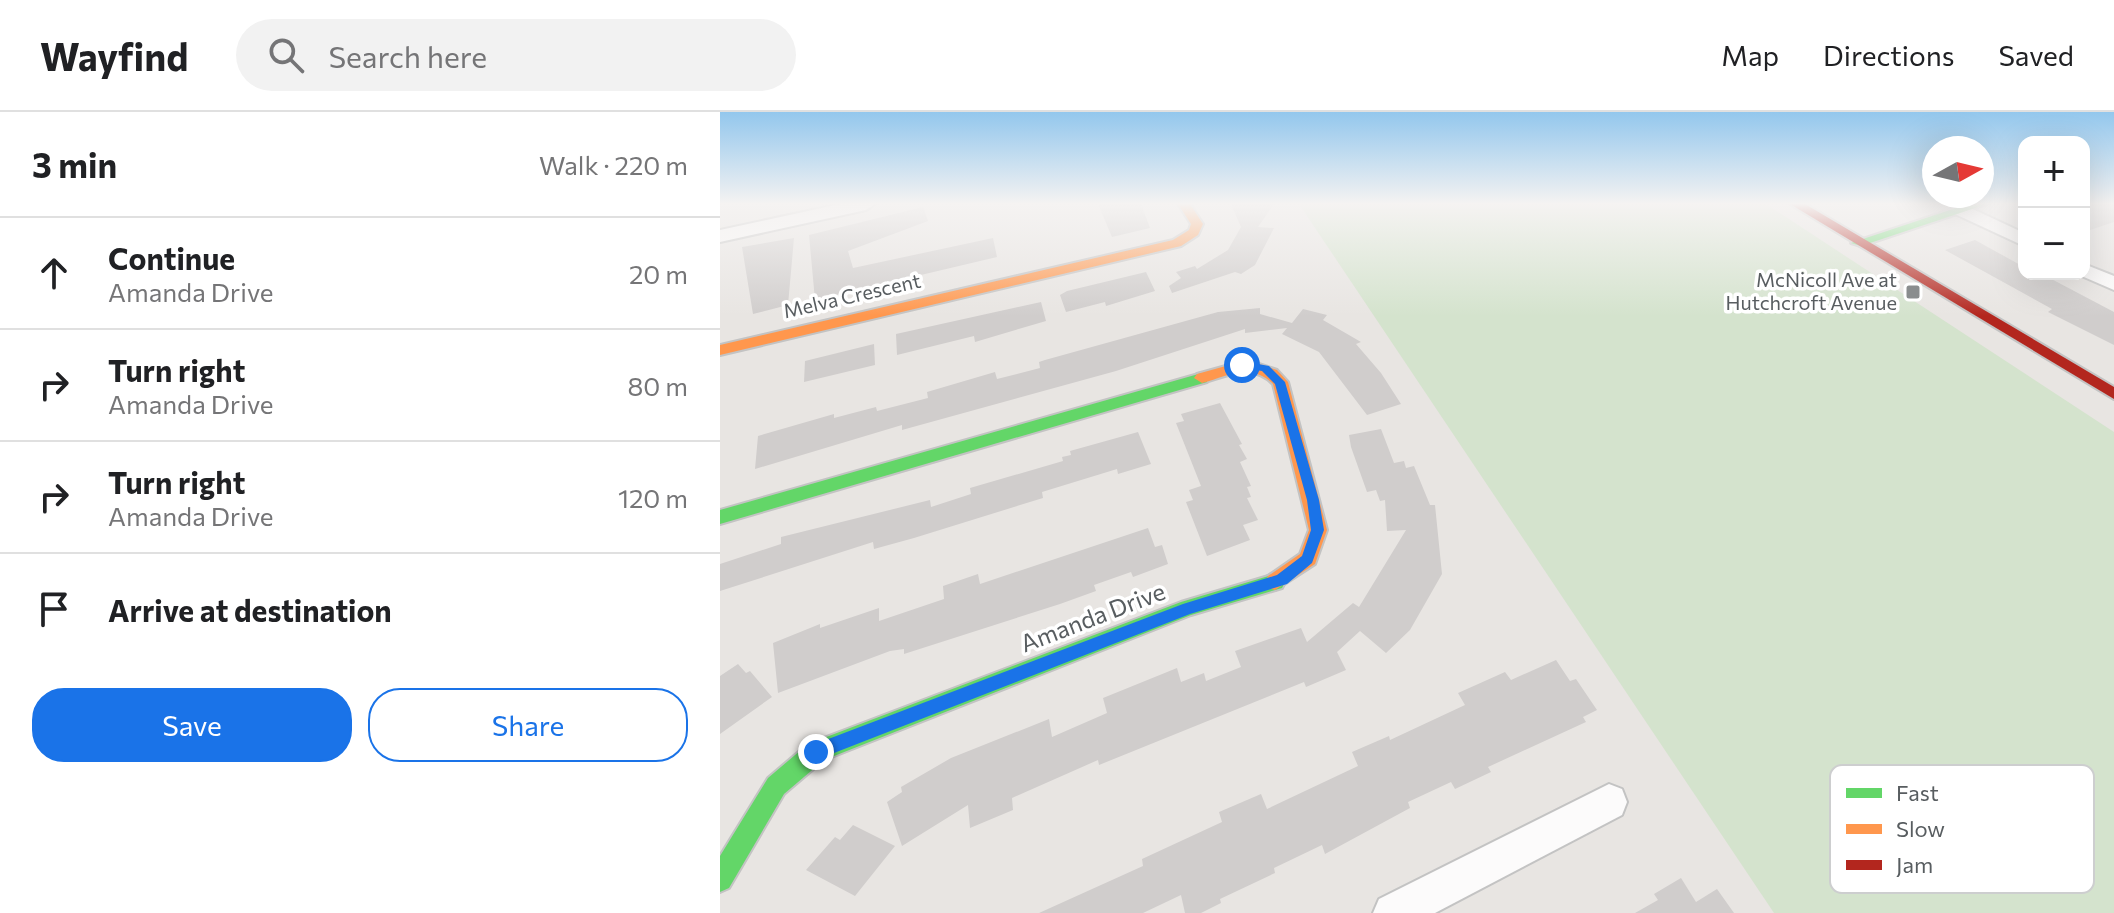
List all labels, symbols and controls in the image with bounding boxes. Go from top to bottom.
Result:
search box [236,19,796,91]
text: Wayfind [40,32,188,79]
icon: search [264,33,308,77]
text: Search here [328,37,487,74]
text: Map [1721,38,1779,72]
text: Directions [1823,38,1954,72]
text: Saved [1998,38,2074,72]
north arrow [1922,136,1994,208]
map controls [2018,136,2090,280]
button: + [2018,136,2090,208]
text: 3 min [32,143,117,185]
text: Walk · 220 m [539,149,688,180]
button: − [2018,208,2090,280]
text: Continue [108,239,235,276]
icon: ahead [32,251,76,295]
text: 20 m [629,258,688,289]
place label: McNicoll Ave at Hutchcroft Avenue [1725,267,1897,314]
street label: Melva Crescent [781,268,923,322]
text: Amanda Drive [108,276,274,307]
marker: McNicoll Ave at Hutchcroft Avenue [1904,283,1922,301]
route start [1224,347,1260,383]
text: Turn right [108,351,245,388]
icon: right [32,363,76,407]
text: 80 m [628,370,688,401]
text: Amanda Drive [108,388,274,419]
text: Turn right [108,463,245,500]
icon: right [32,475,76,519]
text: 120 m [618,482,688,513]
text: Amanda Drive [108,500,274,531]
street label: Amanda Drive [1016,576,1169,658]
icon: arrive [32,587,76,631]
text: Arrive at destination [108,591,392,628]
button: Save [32,688,352,762]
button: Share [368,688,688,762]
route end [798,734,834,770]
legend [1830,765,2094,893]
text: Fast [1896,779,1939,806]
text: Slow [1896,815,1945,842]
text: Jam [1896,851,1933,878]

